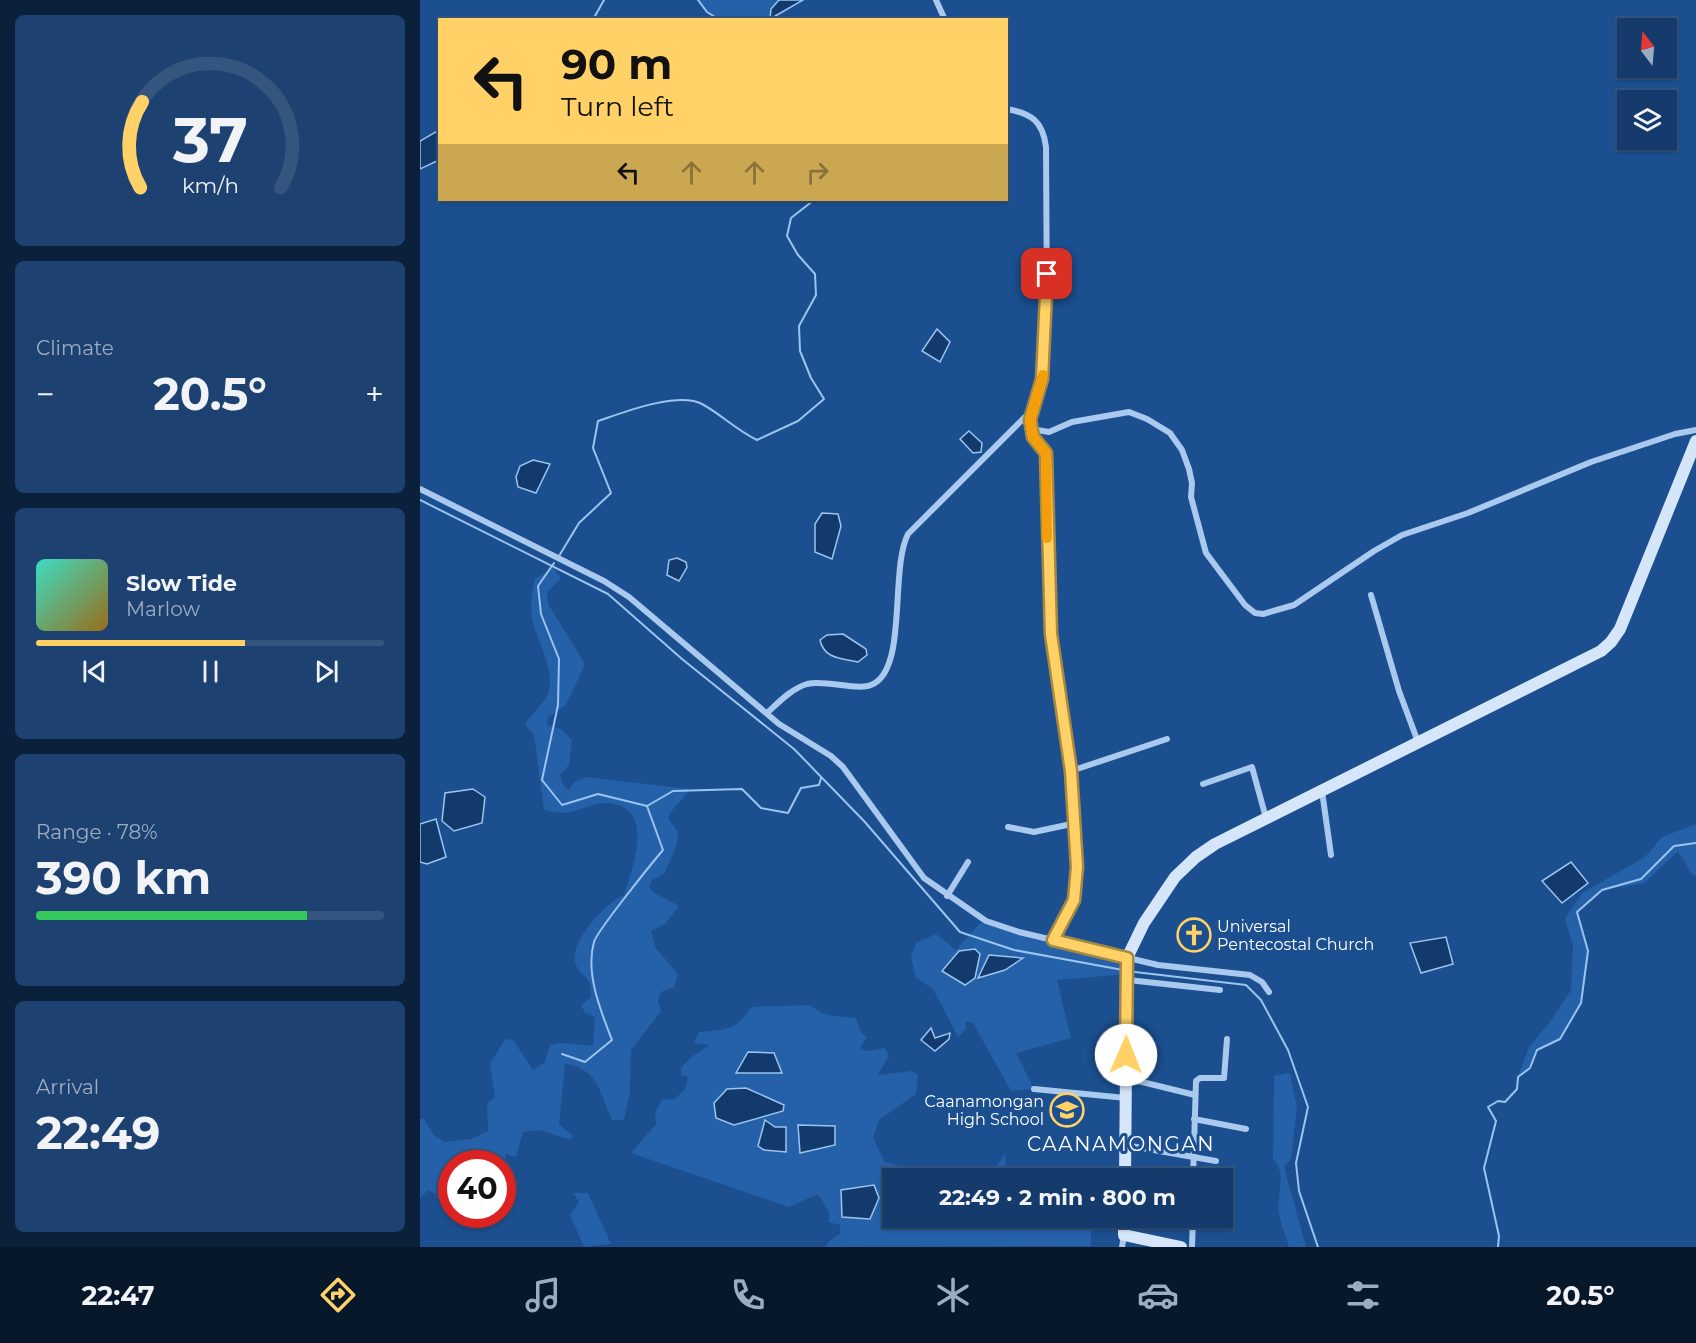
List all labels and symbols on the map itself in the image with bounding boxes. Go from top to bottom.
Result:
north arrow [1617,18,1677,78]
pin [1021,248,1072,299]
church icon: Universal Pentecostal Church [1176,917,1212,953]
place label: Universal Pentecostal Church [1217,917,1374,954]
position arrow [1094,1023,1158,1087]
place label: Caanamongan High School [925,1092,1044,1129]
school or university icon: Caanamongan High School [1049,1092,1085,1128]
district label: CAANAMONGAN [1027,1132,1215,1156]
speed limit sign: 40 [438,1150,516,1228]

